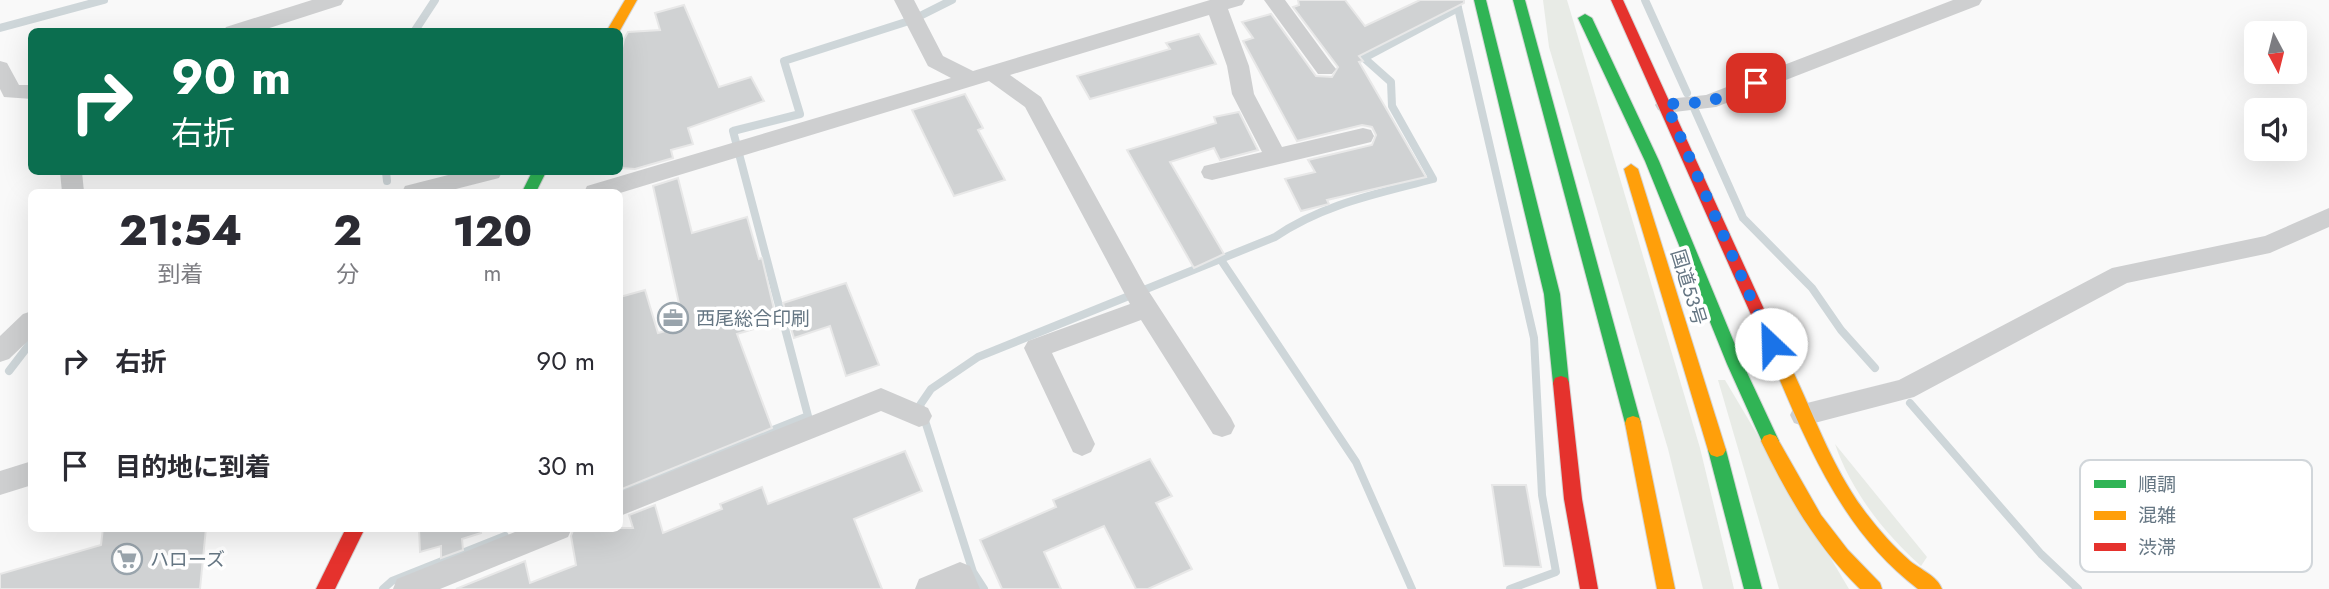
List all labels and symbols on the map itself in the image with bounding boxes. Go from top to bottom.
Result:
north arrow [2244,21,2306,84]
pin [1726,53,1786,113]
street label: 国道53号 [1664,246,1713,328]
office icon: 西尾総合印刷 [656,301,690,335]
place label: 西尾総合印刷 [696,305,810,332]
position arrow [1734,307,1808,381]
legend [2080,460,2312,572]
text: 順調 [2138,471,2176,498]
text: 混雑 [2138,502,2176,529]
text: 渋滞 [2138,534,2176,561]
supermarket icon: ハローズ [110,542,144,576]
place label: ハローズ [150,546,225,573]

